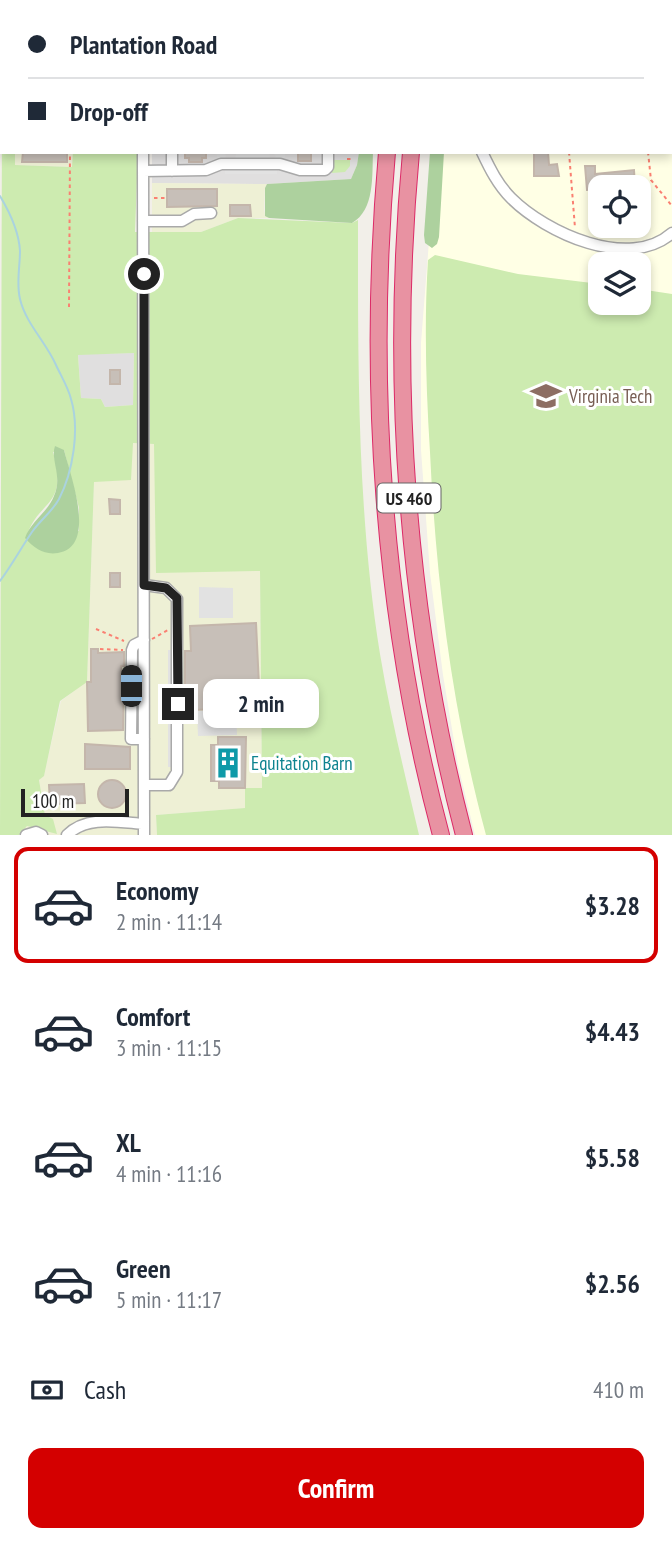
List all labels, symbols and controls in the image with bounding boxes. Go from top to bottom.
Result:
text: Plantation Road [70,28,217,61]
text: Drop-off [70,95,148,128]
map controls [588,175,651,315]
button: locate [588,175,651,238]
button: layers [588,252,651,315]
route start [128,258,160,290]
school or university icon: Virginia Tech [529,379,563,413]
place label: Virginia Tech [568,384,652,408]
road number: US 460 [378,484,440,512]
car [121,665,142,707]
callout: 2 min [202,680,318,728]
route end [162,688,194,720]
text: 2 min [238,689,284,718]
building icon: Equitation Barn [211,746,245,780]
place label: Equitation Barn [251,751,353,775]
scale bar [21,786,130,818]
text: 100 m [32,789,74,813]
icon: car [32,874,95,937]
text: Economy [116,874,198,907]
text: $3.28 [585,889,640,922]
text: 2 min · 11:14 [116,907,222,936]
icon: car [32,1000,95,1063]
text: Comfort [116,1000,190,1033]
text: $4.43 [585,1015,640,1048]
text: 3 min · 11:15 [116,1033,222,1062]
icon: car [32,1126,95,1189]
text: XL [116,1126,141,1159]
text: $5.58 [585,1141,640,1174]
text: 4 min · 11:16 [116,1159,222,1188]
icon: car [32,1252,95,1315]
text: Green [116,1252,171,1285]
text: $2.56 [585,1267,640,1300]
text: 5 min · 11:17 [116,1285,222,1314]
icon: cash [28,1371,66,1409]
text: Cash [84,1373,126,1406]
text: 410 m [593,1375,644,1404]
button: Confirm [28,1448,644,1528]

